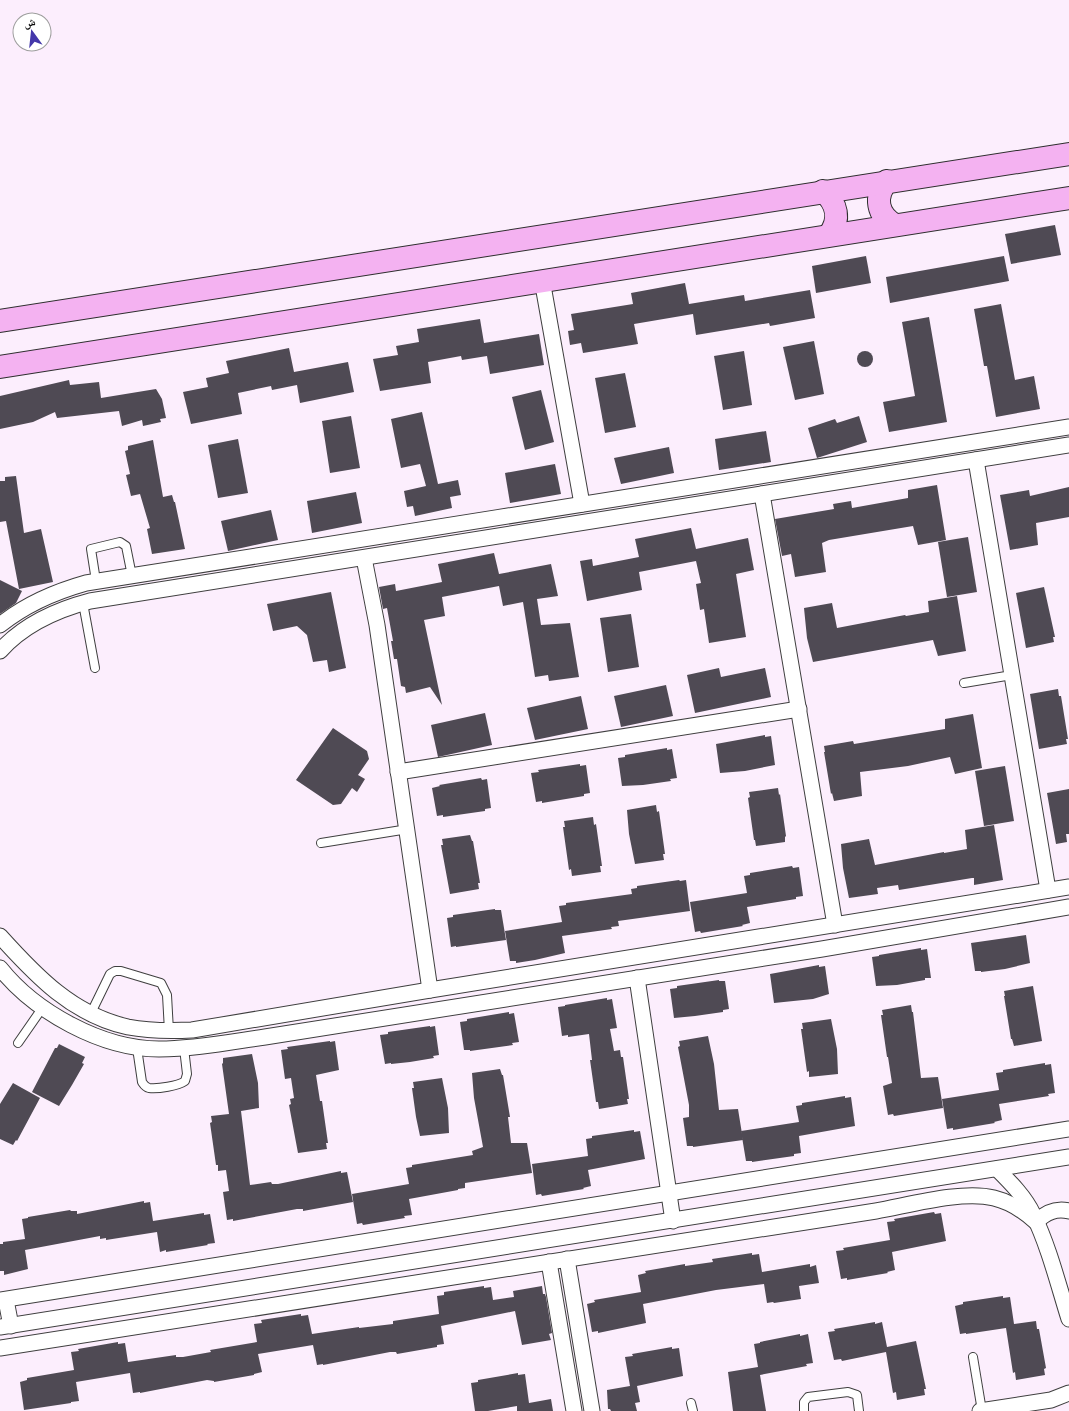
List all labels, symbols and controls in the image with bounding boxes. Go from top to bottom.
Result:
north arrow [12,12,52,52]
text: ش [22,15,37,32]

